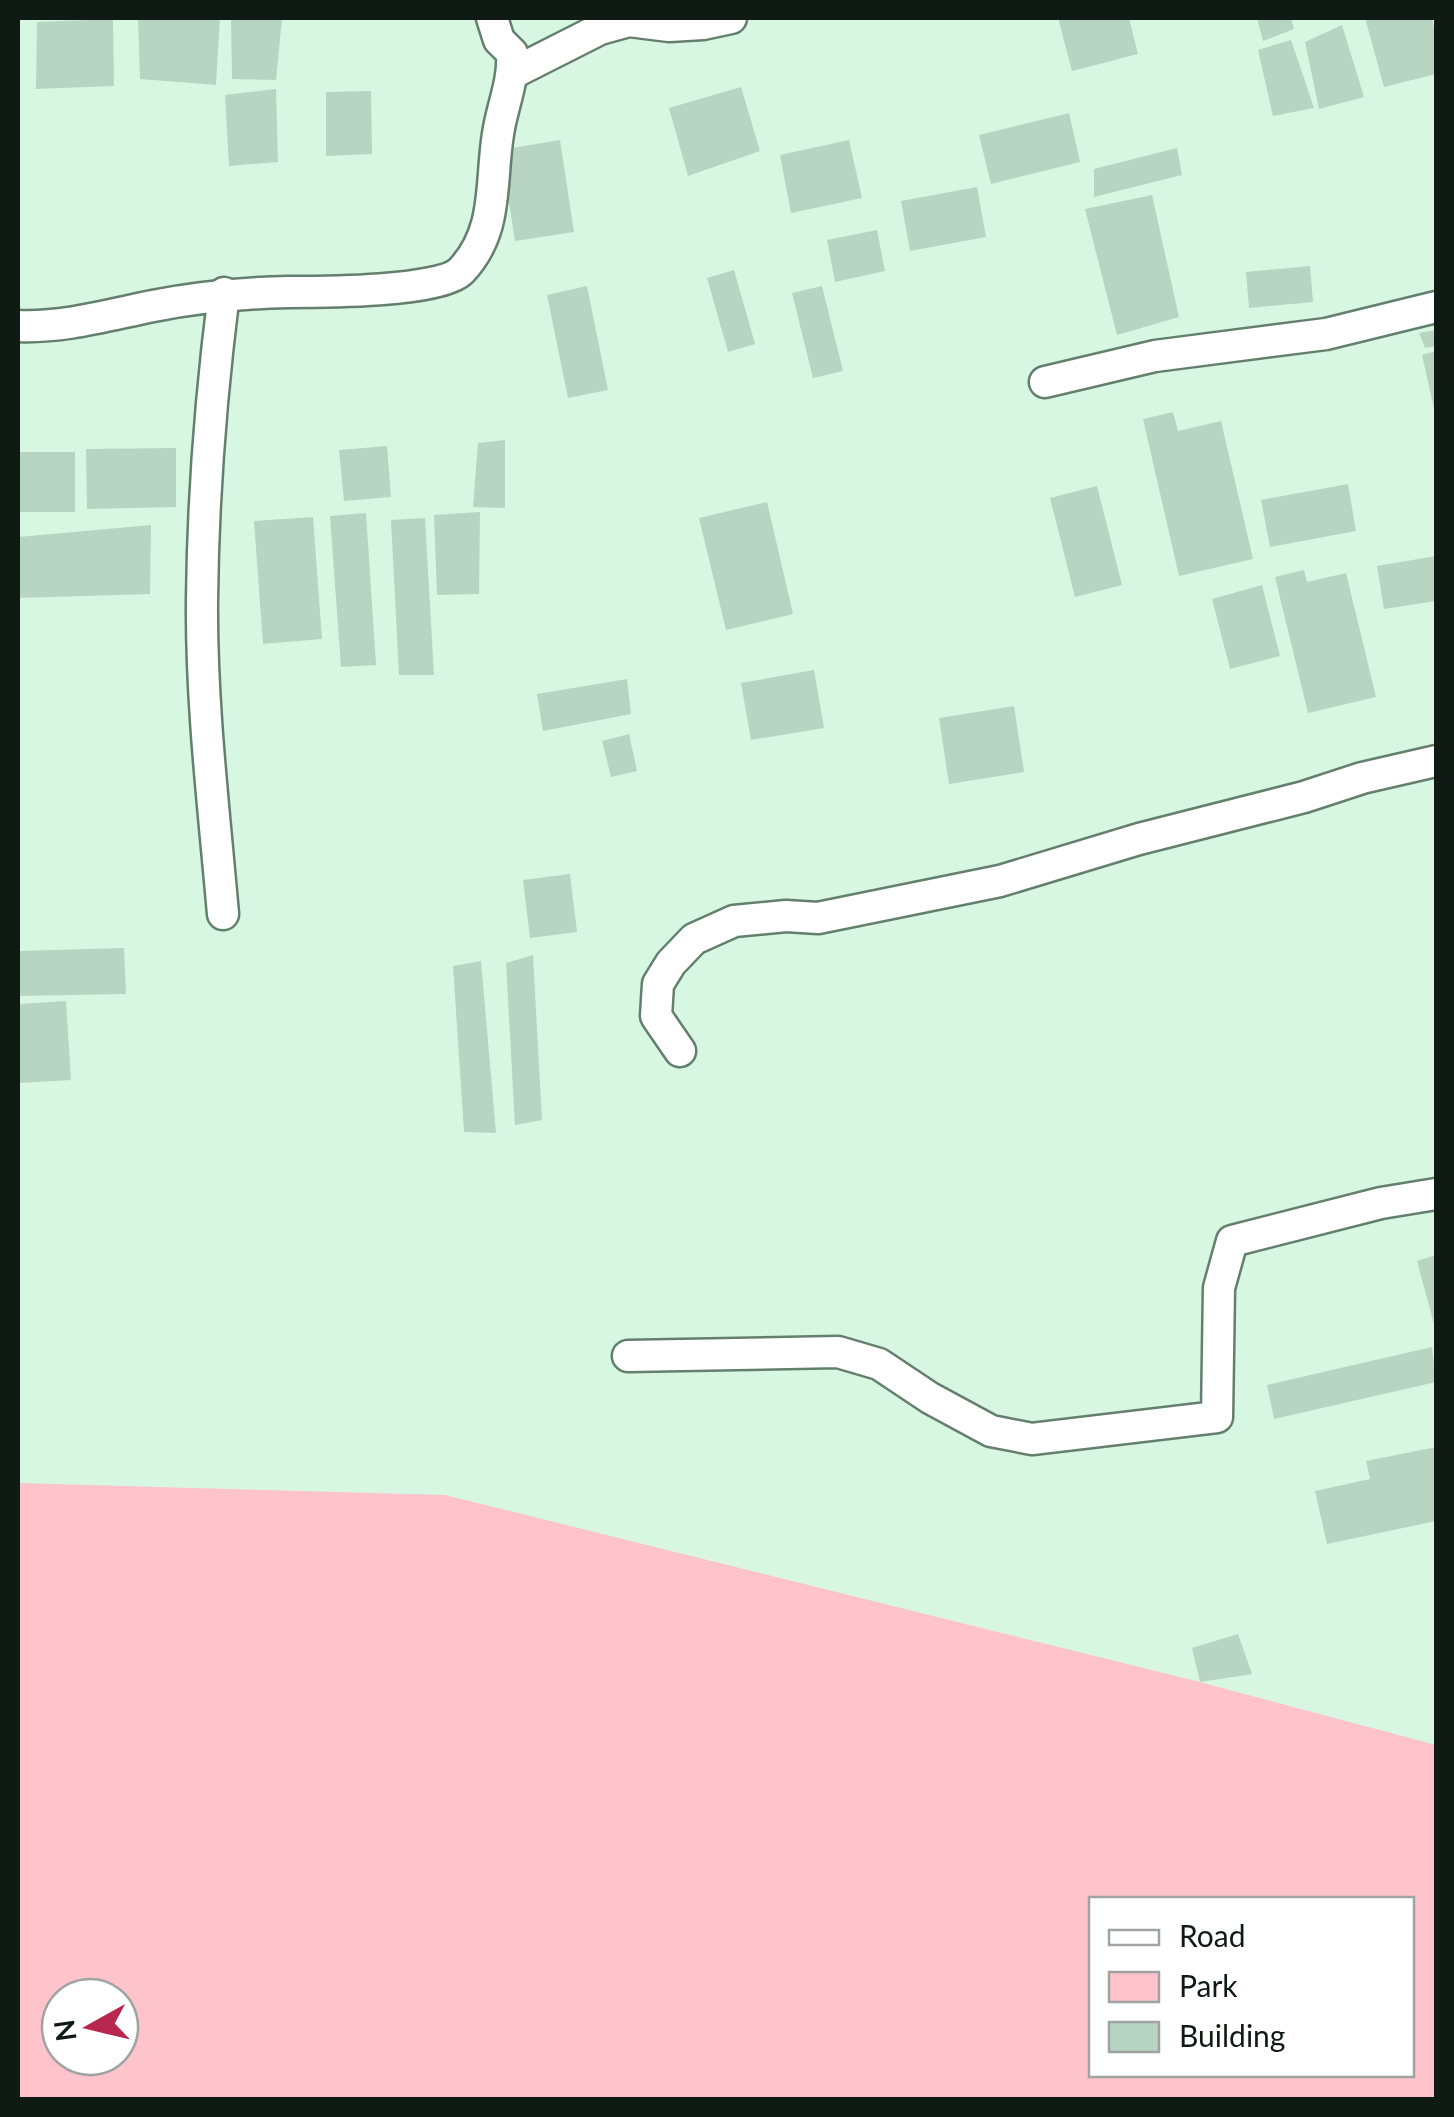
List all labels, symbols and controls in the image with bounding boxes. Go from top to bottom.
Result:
legend [1089,1897,1414,2077]
text: Road [1179,1917,1246,1953]
text: Park [1179,1967,1238,2003]
north arrow [40,1977,140,2077]
text: Building [1179,2017,1285,2053]
text: N [46,2018,83,2044]

